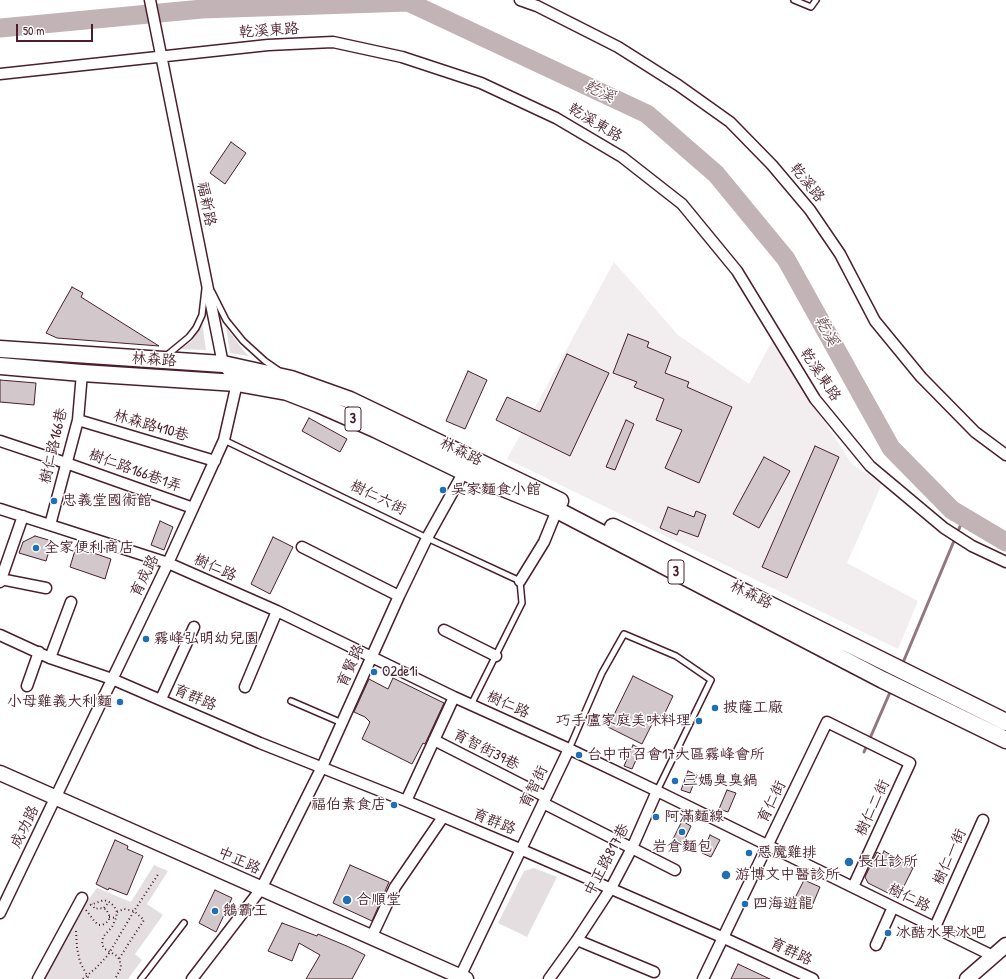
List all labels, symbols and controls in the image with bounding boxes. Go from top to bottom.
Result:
scale bar [18,16,95,42]
street label: 乾溪東路 [238,20,300,42]
text: 50 m [23,22,44,39]
water label: 乾溪 [580,77,618,107]
street label: 乾溪東路 [565,100,625,146]
street label: 乾溪路 [786,160,828,206]
street label: 福新路 [193,180,219,228]
water label: 乾溪 [810,312,842,350]
street label: 乾溪東路 [796,345,844,405]
street label: 林森路 [131,349,177,371]
street label: 樹仁路166巷 [37,406,71,486]
street label: 林森路410巷 [111,407,191,445]
road number: 3 [345,407,361,431]
street label: 林森路 [437,434,485,470]
street label: 樹仁路166巷1弄 [86,446,184,496]
street label: 樹仁六街 [347,477,409,519]
place label: 吳家麵食小館 [451,481,541,499]
marker: 吳家麵食小館 [438,485,448,495]
place label: 忠義堂國術館 [62,492,152,510]
marker: 忠義堂國術館 [49,496,59,506]
place label: 全家便利商店 [44,539,134,557]
marker: 全家便利商店 [31,543,41,553]
street label: 樹仁路 [191,551,239,585]
street label: 育成路 [127,552,163,600]
road number: 3 [668,560,684,584]
street label: 林森路 [727,577,775,613]
place label: 霧峰弘明幼兒園 [154,630,259,648]
marker: 霧峰弘明幼兒園 [141,634,151,644]
street label: 育賢路 [334,642,368,690]
place label: O2de1i [382,663,418,681]
marker: O2de1i [369,667,379,677]
street label: 育群路 [171,681,219,715]
street label: 樹仁路 [484,688,532,722]
place label: 小母雞義大利麵 [7,693,112,711]
marker: 小母雞義大利麵 [115,697,125,707]
place label: 披薩工廠 [723,699,783,717]
marker: 披薩工廠 [710,703,720,713]
place label: 巧手盧家庭美味料理 [556,712,691,730]
marker: 巧手盧家庭美味料理 [694,716,704,726]
street label: 育智街39巷 [450,726,522,774]
place label: 台中市召會17大區霧峰會所 [587,746,765,764]
marker: 台中市召會17大區霧峰會所 [574,750,584,760]
street label: 育智街 [516,763,552,811]
place label: 三媽臭臭鍋 [683,772,758,790]
marker: 三媽臭臭鍋 [670,776,680,786]
street label: 樹仁二街 [852,777,894,839]
street label: 育仁街 [754,778,790,826]
place label: 福伯素食店 [311,796,386,814]
marker: 福伯素食店 [389,800,399,810]
street label: 成功路 [7,803,43,851]
street label: 育群路 [470,805,518,839]
place label: 阿滿麵線 [664,808,724,826]
marker: 阿滿麵線 [651,812,661,822]
street label: 中正路817巷 [580,821,634,899]
street label: 樹仁一街 [930,826,970,888]
marker: 岩倉麵包 [677,827,687,837]
place label: 岩倉麵包 [652,838,712,856]
street label: 中正路 [215,844,263,878]
place label: 惡魔雞排 [757,844,817,862]
marker: 惡魔雞排 [744,848,754,858]
place label: 長仕診所 [858,853,918,871]
marker: 長仕診所 [843,856,855,868]
place label: 游博文中醫診所 [735,866,840,884]
marker: 游博文中醫診所 [720,869,732,881]
street label: 樹仁路 [885,880,933,916]
place label: 合順堂 [356,891,401,909]
marker: 合順堂 [341,894,353,906]
place label: 四海遊龍 [753,895,813,913]
marker: 四海遊龍 [740,899,750,909]
place label: 鵝霸王 [223,902,268,920]
marker: 鵝霸王 [210,906,220,916]
place label: 冰酷水果冰吧 [896,924,986,942]
marker: 冰酷水果冰吧 [883,928,893,938]
street label: 育群路 [767,934,815,970]

